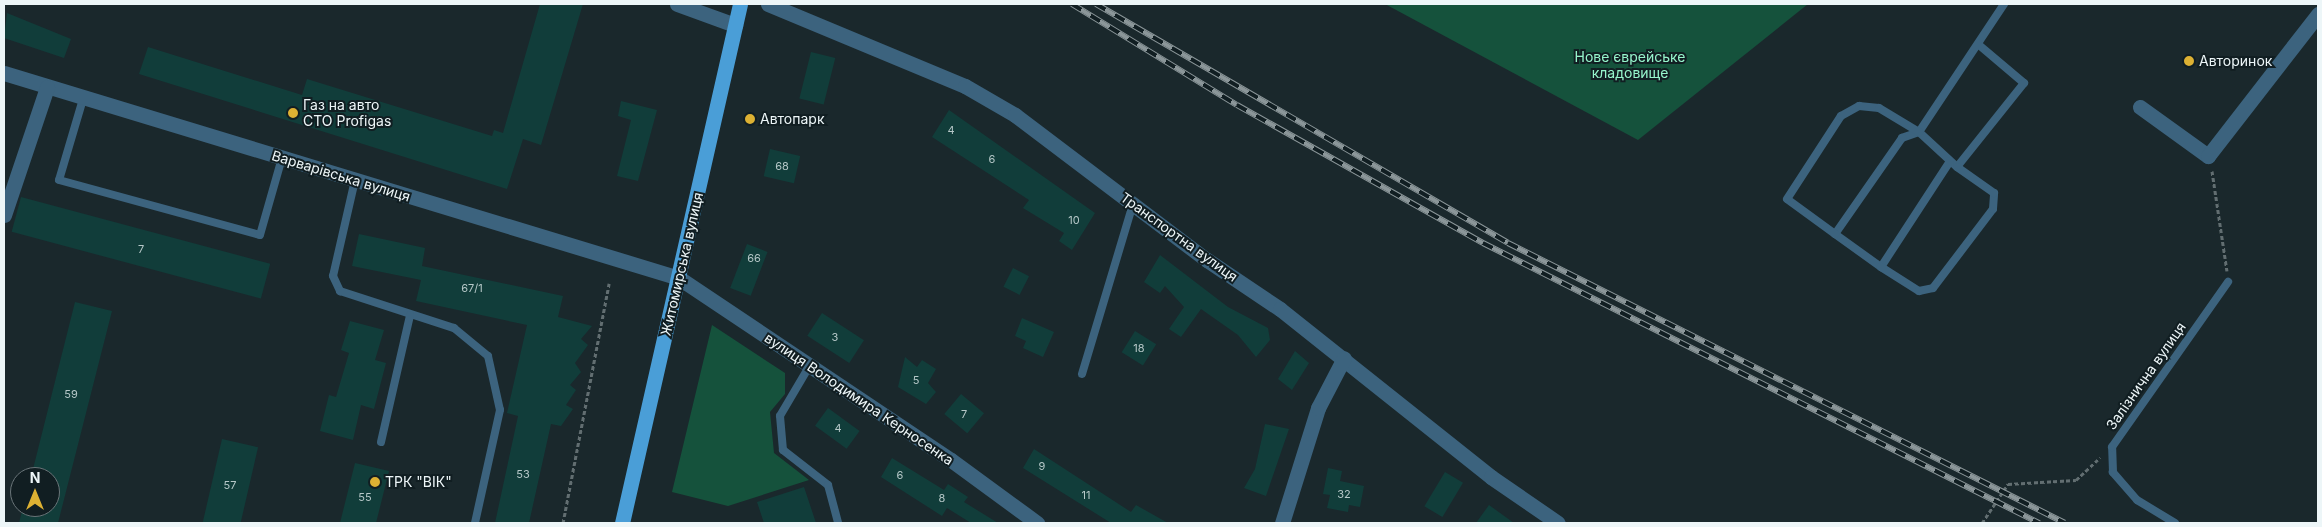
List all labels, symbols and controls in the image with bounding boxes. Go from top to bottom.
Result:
park label: Нове єврейське кладовище [1575,49,1685,82]
place label: Авторинок [2199,53,2272,69]
marker: Авторинок [2183,55,2195,67]
place label: Газ на авто СТО Profigas [303,97,391,130]
marker: Газ на авто СТО Profigas [287,107,299,119]
place label: Автопарк [760,111,825,127]
marker: Автопарк [744,113,756,125]
house number: 4 [947,123,955,137]
street label: Варварівська вулиця [270,147,412,205]
house number: 6 [989,152,995,166]
house number: 68 [775,159,789,173]
street label: Транспортна вулиця [1117,189,1241,285]
street label: Житомирська вулиця [657,191,707,337]
house number: 10 [1068,213,1080,227]
house number: 7 [138,242,144,256]
house number: 66 [747,251,761,265]
house number: 67/1 [461,281,483,295]
street label: Залізнична вулиця [2103,319,2189,433]
street label: вулиця Володимира Керносенка [761,329,957,469]
house number: 3 [832,330,838,344]
house number: 18 [1133,341,1145,355]
house number: 5 [913,373,919,387]
house number: 59 [64,387,78,401]
house number: 7 [961,407,967,421]
house number: 4 [834,421,842,435]
house number: 9 [1039,459,1045,473]
north arrow [10,467,60,517]
house number: 53 [516,467,530,481]
house number: 6 [897,468,903,482]
text: N [30,469,40,486]
place label: ТРК "ВІК" [385,474,452,490]
marker: ТРК "ВІК" [369,476,381,488]
house number: 57 [224,478,236,492]
house number: 32 [1337,487,1351,501]
house number: 11 [1082,488,1090,502]
house number: 55 [358,490,372,504]
house number: 8 [939,491,945,505]

